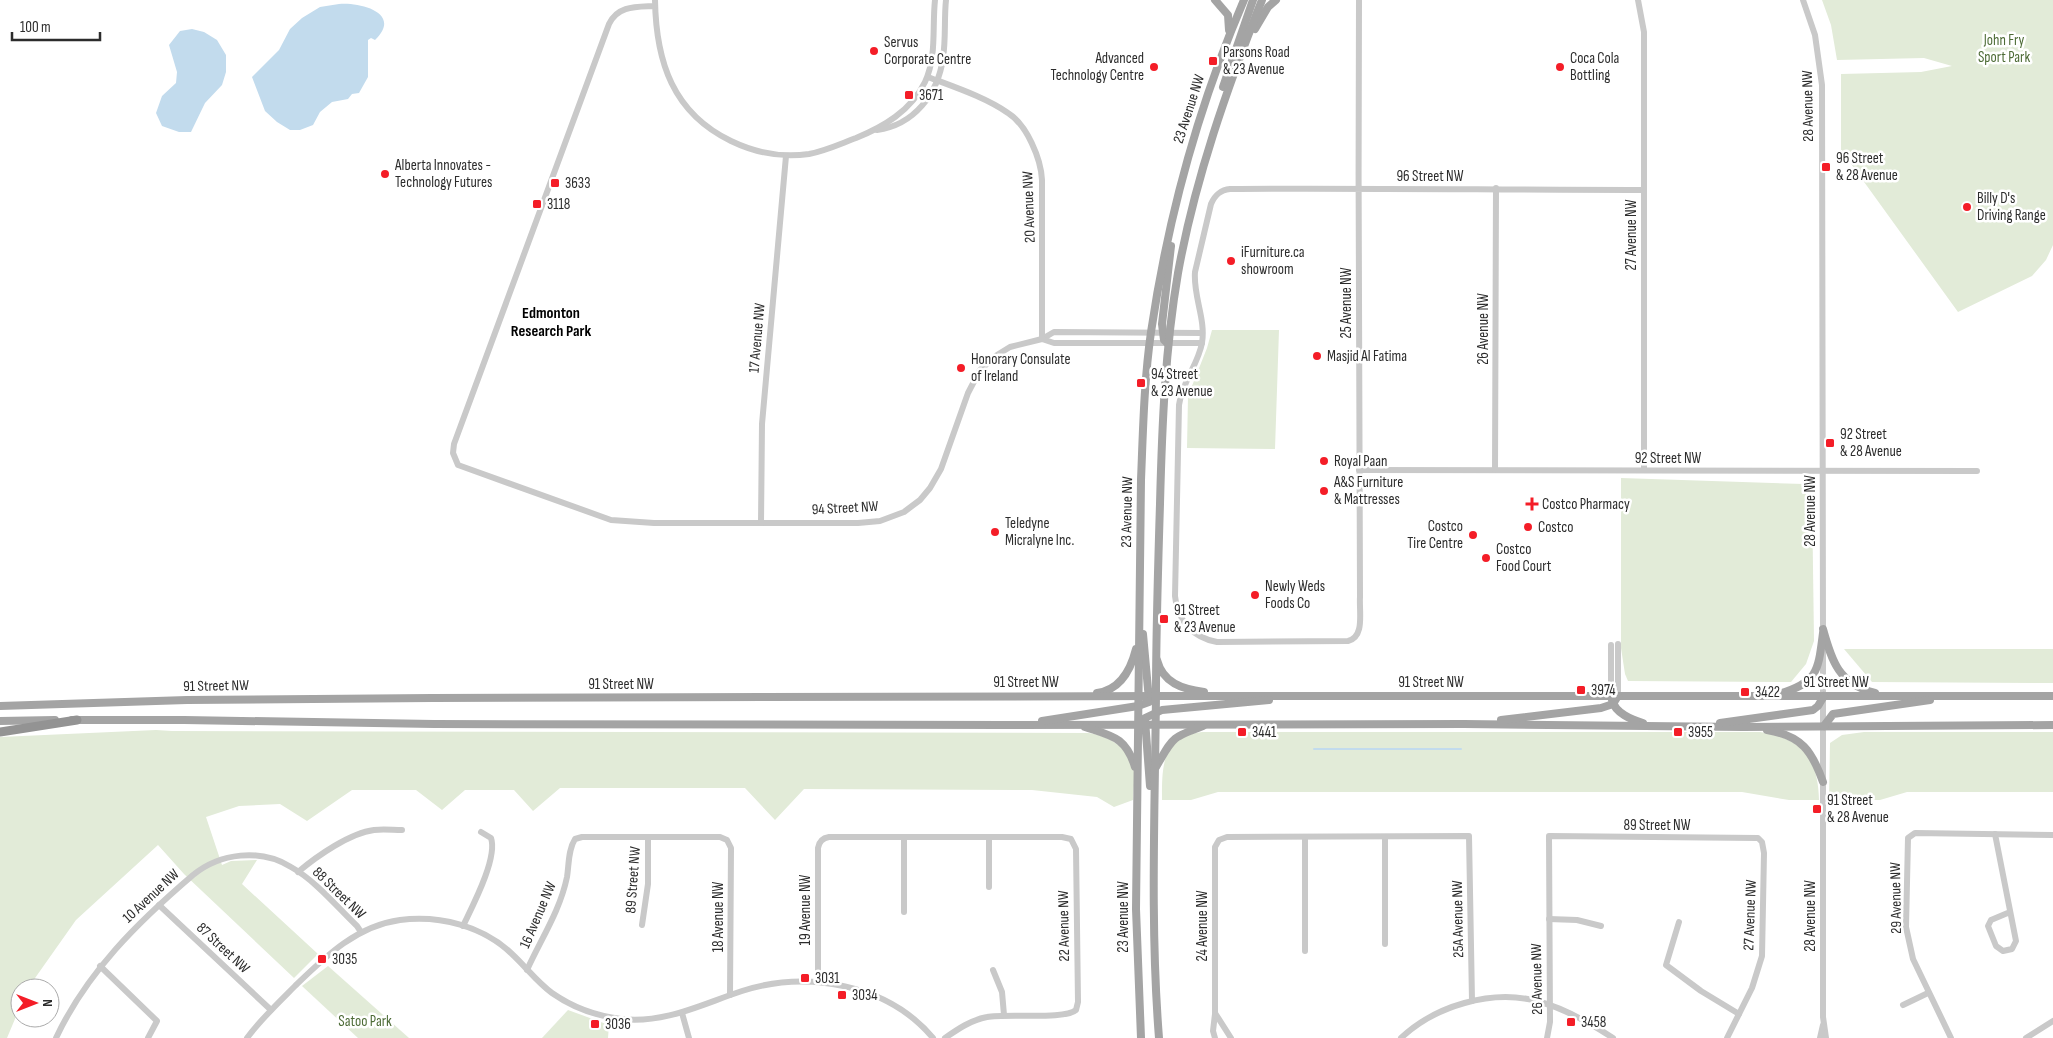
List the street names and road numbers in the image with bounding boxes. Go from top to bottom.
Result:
street label: 28 Avenue NW [1798,70,1818,142]
street label: 23 Avenue NW [1169,72,1209,146]
street label: 96 Street NW [1396,167,1464,186]
street label: 20 Avenue NW [1018,171,1040,243]
street label: 27 Avenue NW [1622,199,1641,271]
street label: 25 Avenue NW [1337,267,1356,339]
street label: 26 Avenue NW [1474,293,1493,365]
street label: 17 Avenue NW [744,302,770,374]
street label: 92 Street NW [1635,449,1702,468]
street label: 28 Avenue NW [1801,475,1820,547]
street label: 23 Avenue NW [1117,476,1137,548]
street label: 94 Street NW [811,497,879,519]
street label: 91 Street NW [993,673,1059,692]
street label: 91 Street NW [1398,673,1464,692]
street label: 91 Street NW [1803,673,1869,692]
street label: 91 Street NW [588,675,654,694]
street label: 91 Street NW [183,676,249,696]
street label: 89 Street NW [1623,816,1691,835]
street label: 89 Street NW [621,846,645,914]
street label: 29 Avenue NW [1886,862,1906,934]
street label: 88 Street NW [308,863,370,923]
street label: 10 Avenue NW [119,865,184,927]
street label: 19 Avenue NW [796,874,815,945]
street label: 16 Avenue NW [515,879,561,951]
street label: 27 Avenue NW [1739,879,1761,951]
street label: 25A Avenue NW [1448,880,1468,958]
street label: 28 Avenue NW [1801,880,1820,952]
street label: 18 Avenue NW [709,881,728,952]
street label: 23 Avenue NW [1114,881,1133,953]
street label: 22 Avenue NW [1054,890,1074,962]
street label: 24 Avenue NW [1193,890,1212,962]
street label: 87 Street NW [192,918,254,978]
street label: 26 Avenue NW [1527,943,1547,1015]

